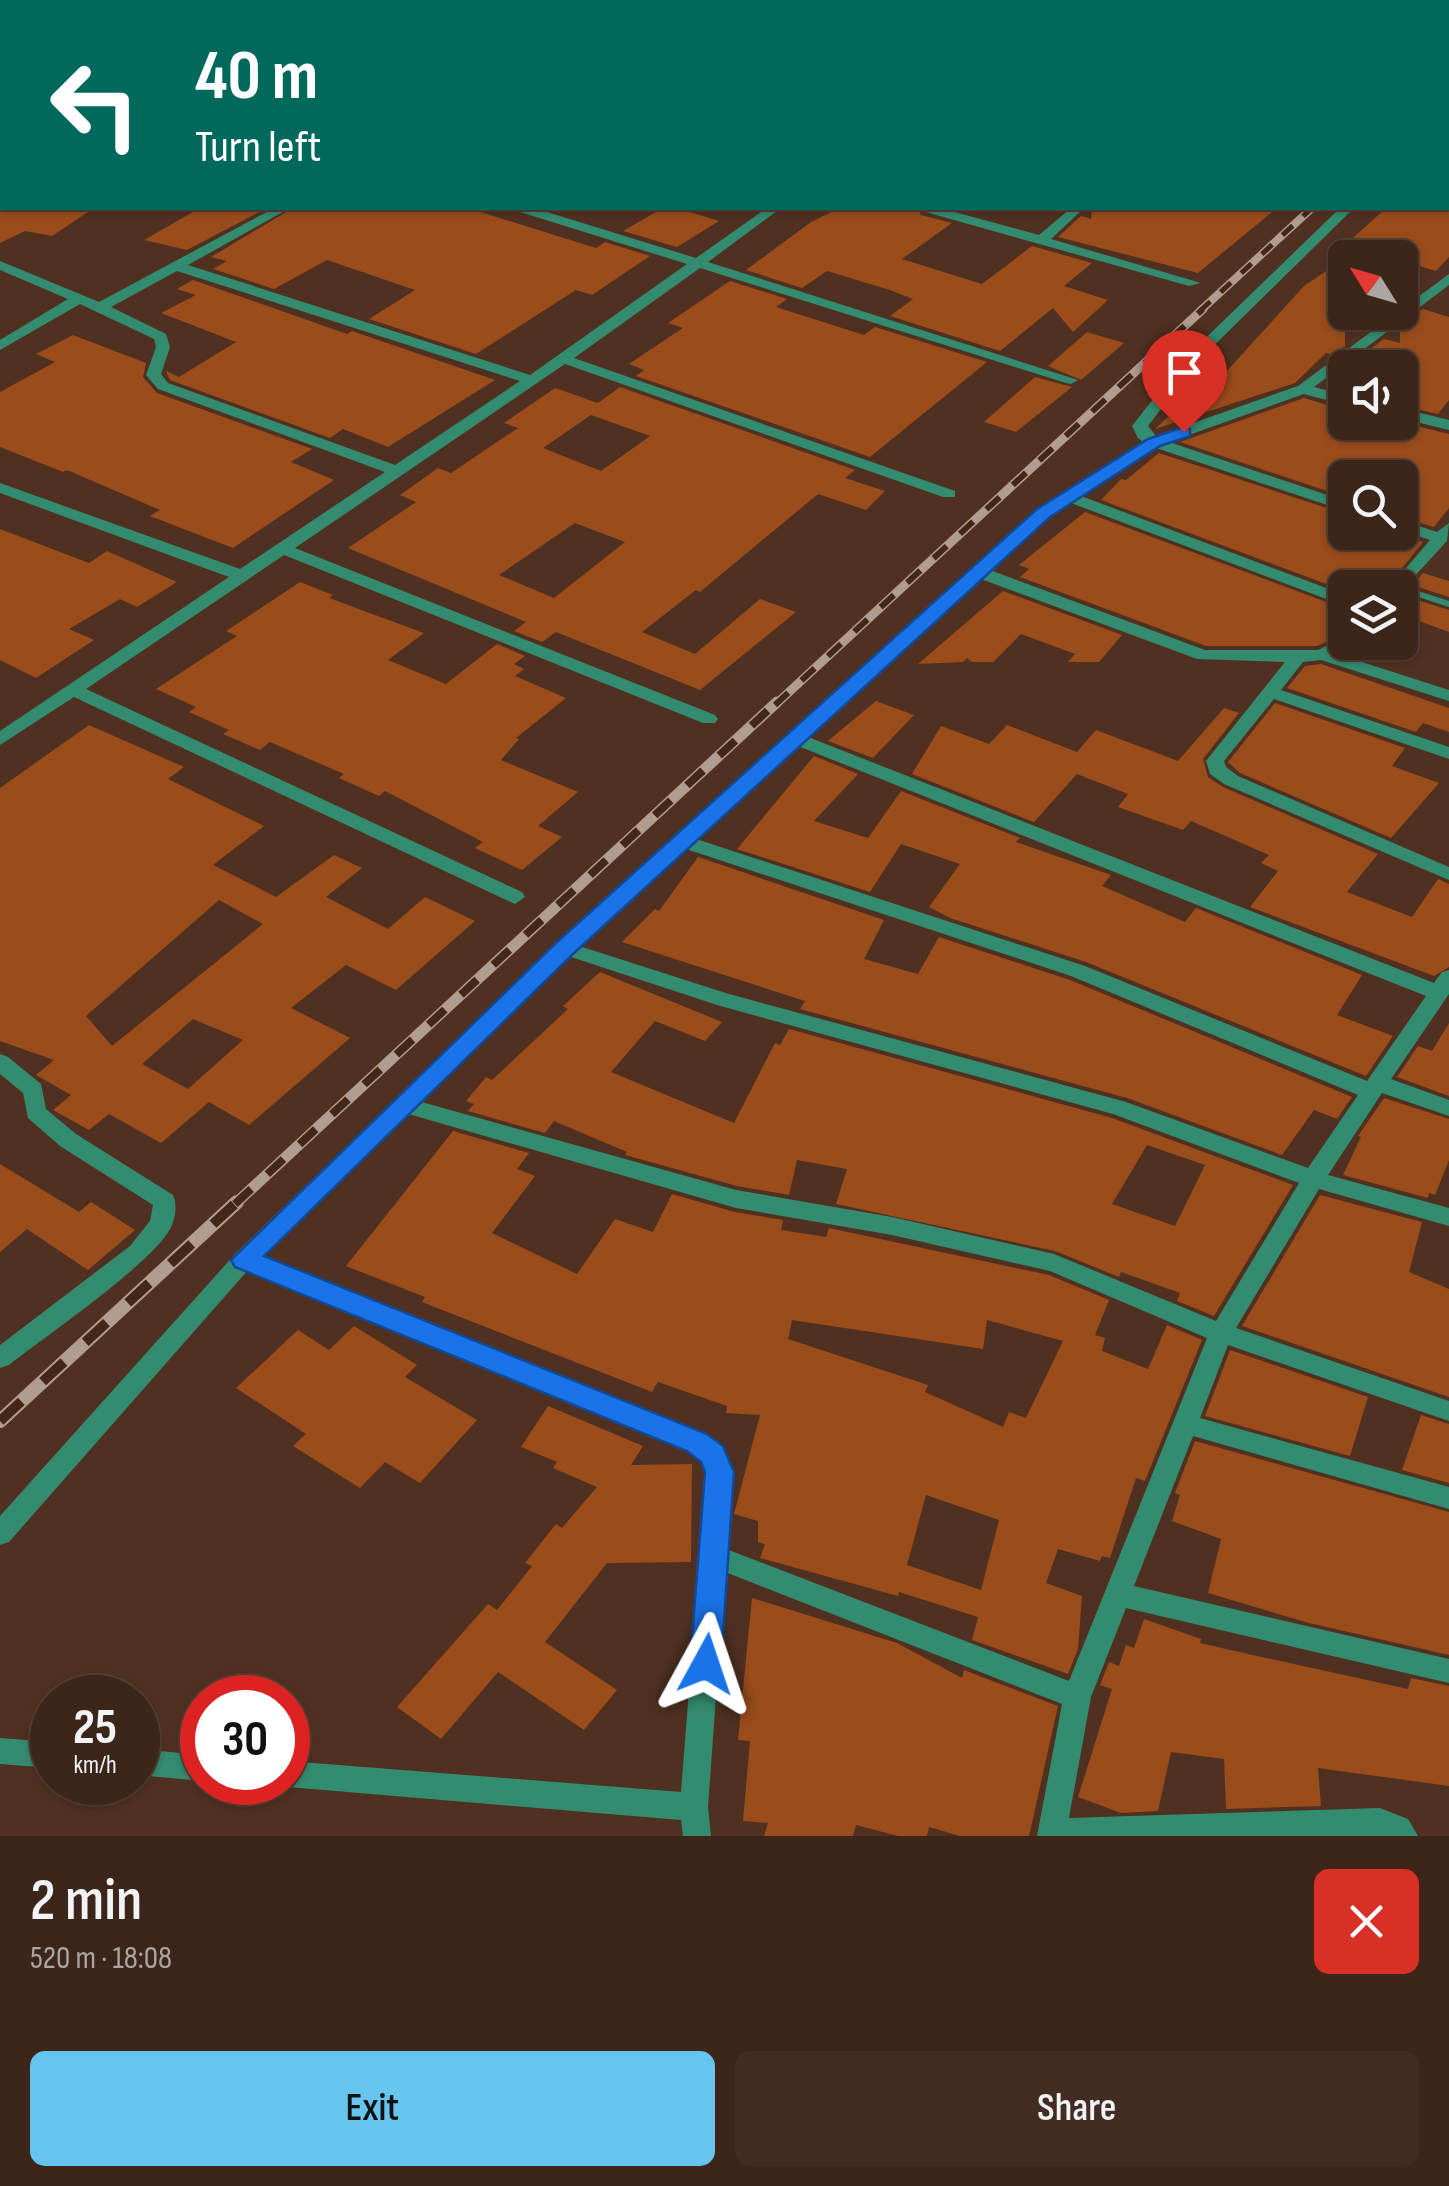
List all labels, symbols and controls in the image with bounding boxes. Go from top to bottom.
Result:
text: 40 m [195,35,318,119]
icon: left [30,40,160,170]
text: Turn left [195,120,321,175]
north arrow [1328,240,1418,330]
map controls [1328,240,1418,660]
pin [1142,330,1227,433]
icon: arrive [1157,345,1212,400]
button: sound [1328,350,1418,440]
button: search [1328,460,1418,550]
button: layers [1328,570,1418,660]
position arrow [654,1612,758,1716]
speed limit sign: 30 [180,1675,310,1805]
text: 25 [73,1698,117,1758]
text: km/h [73,1750,117,1781]
text: 2 min [30,1865,142,1937]
button: close [1314,1869,1419,1974]
text: 520 m · 18:08 [30,1939,172,1978]
button: Exit [30,2051,715,2166]
button: Share [735,2051,1419,2166]

